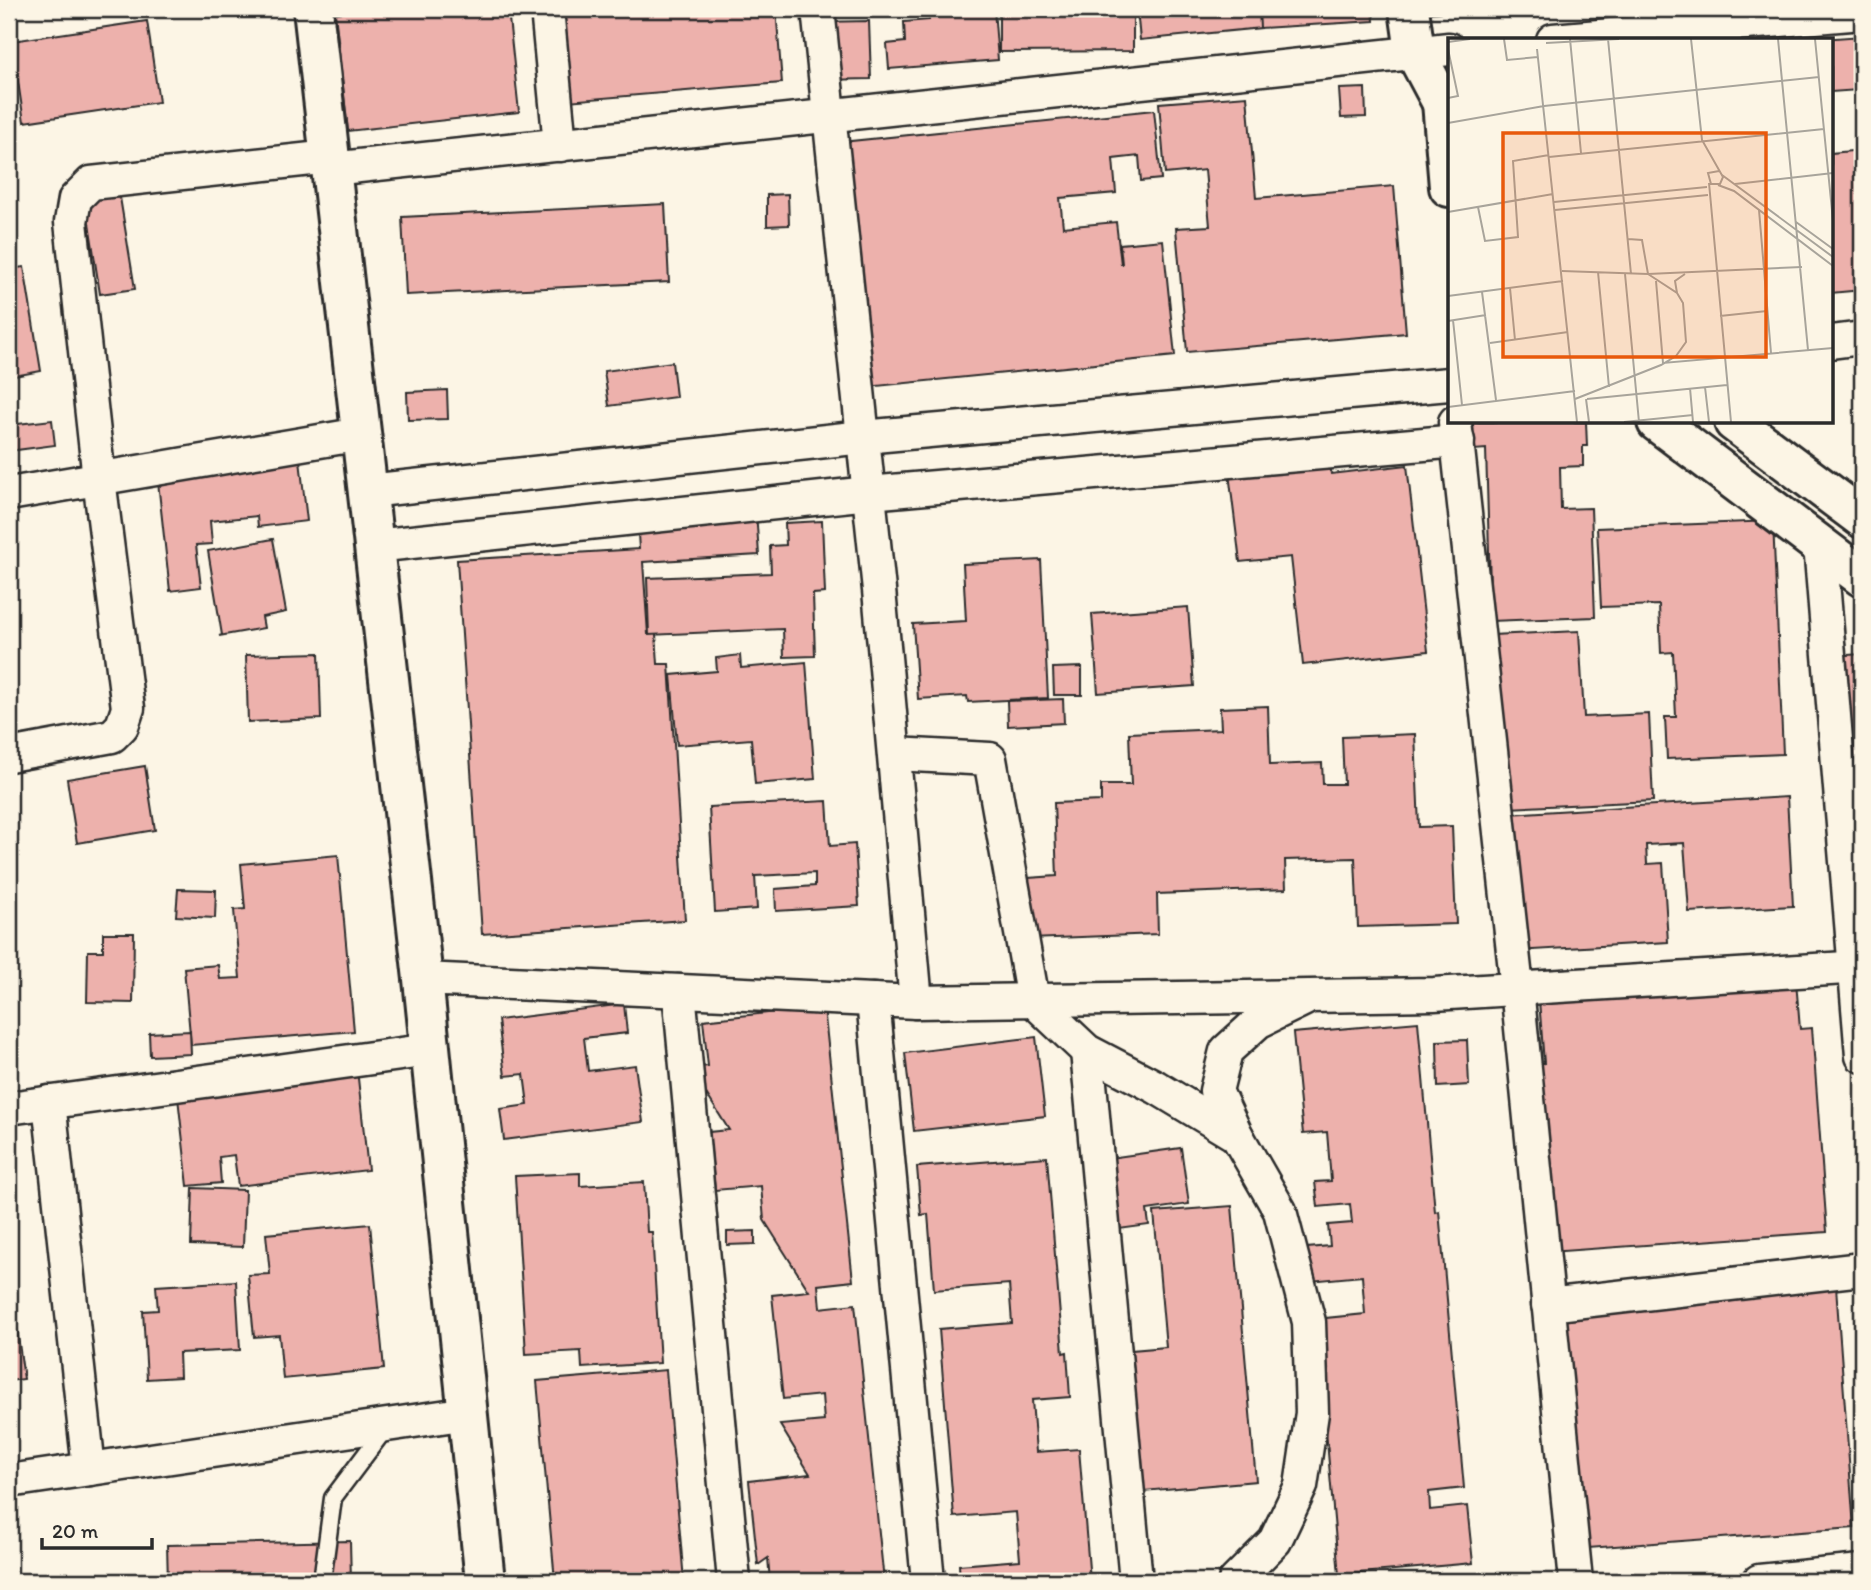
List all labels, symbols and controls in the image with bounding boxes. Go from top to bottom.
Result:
inset map [1448,38,1832,424]
scale bar [42,1506,152,1550]
text: 20 m [52,1518,99,1543]

